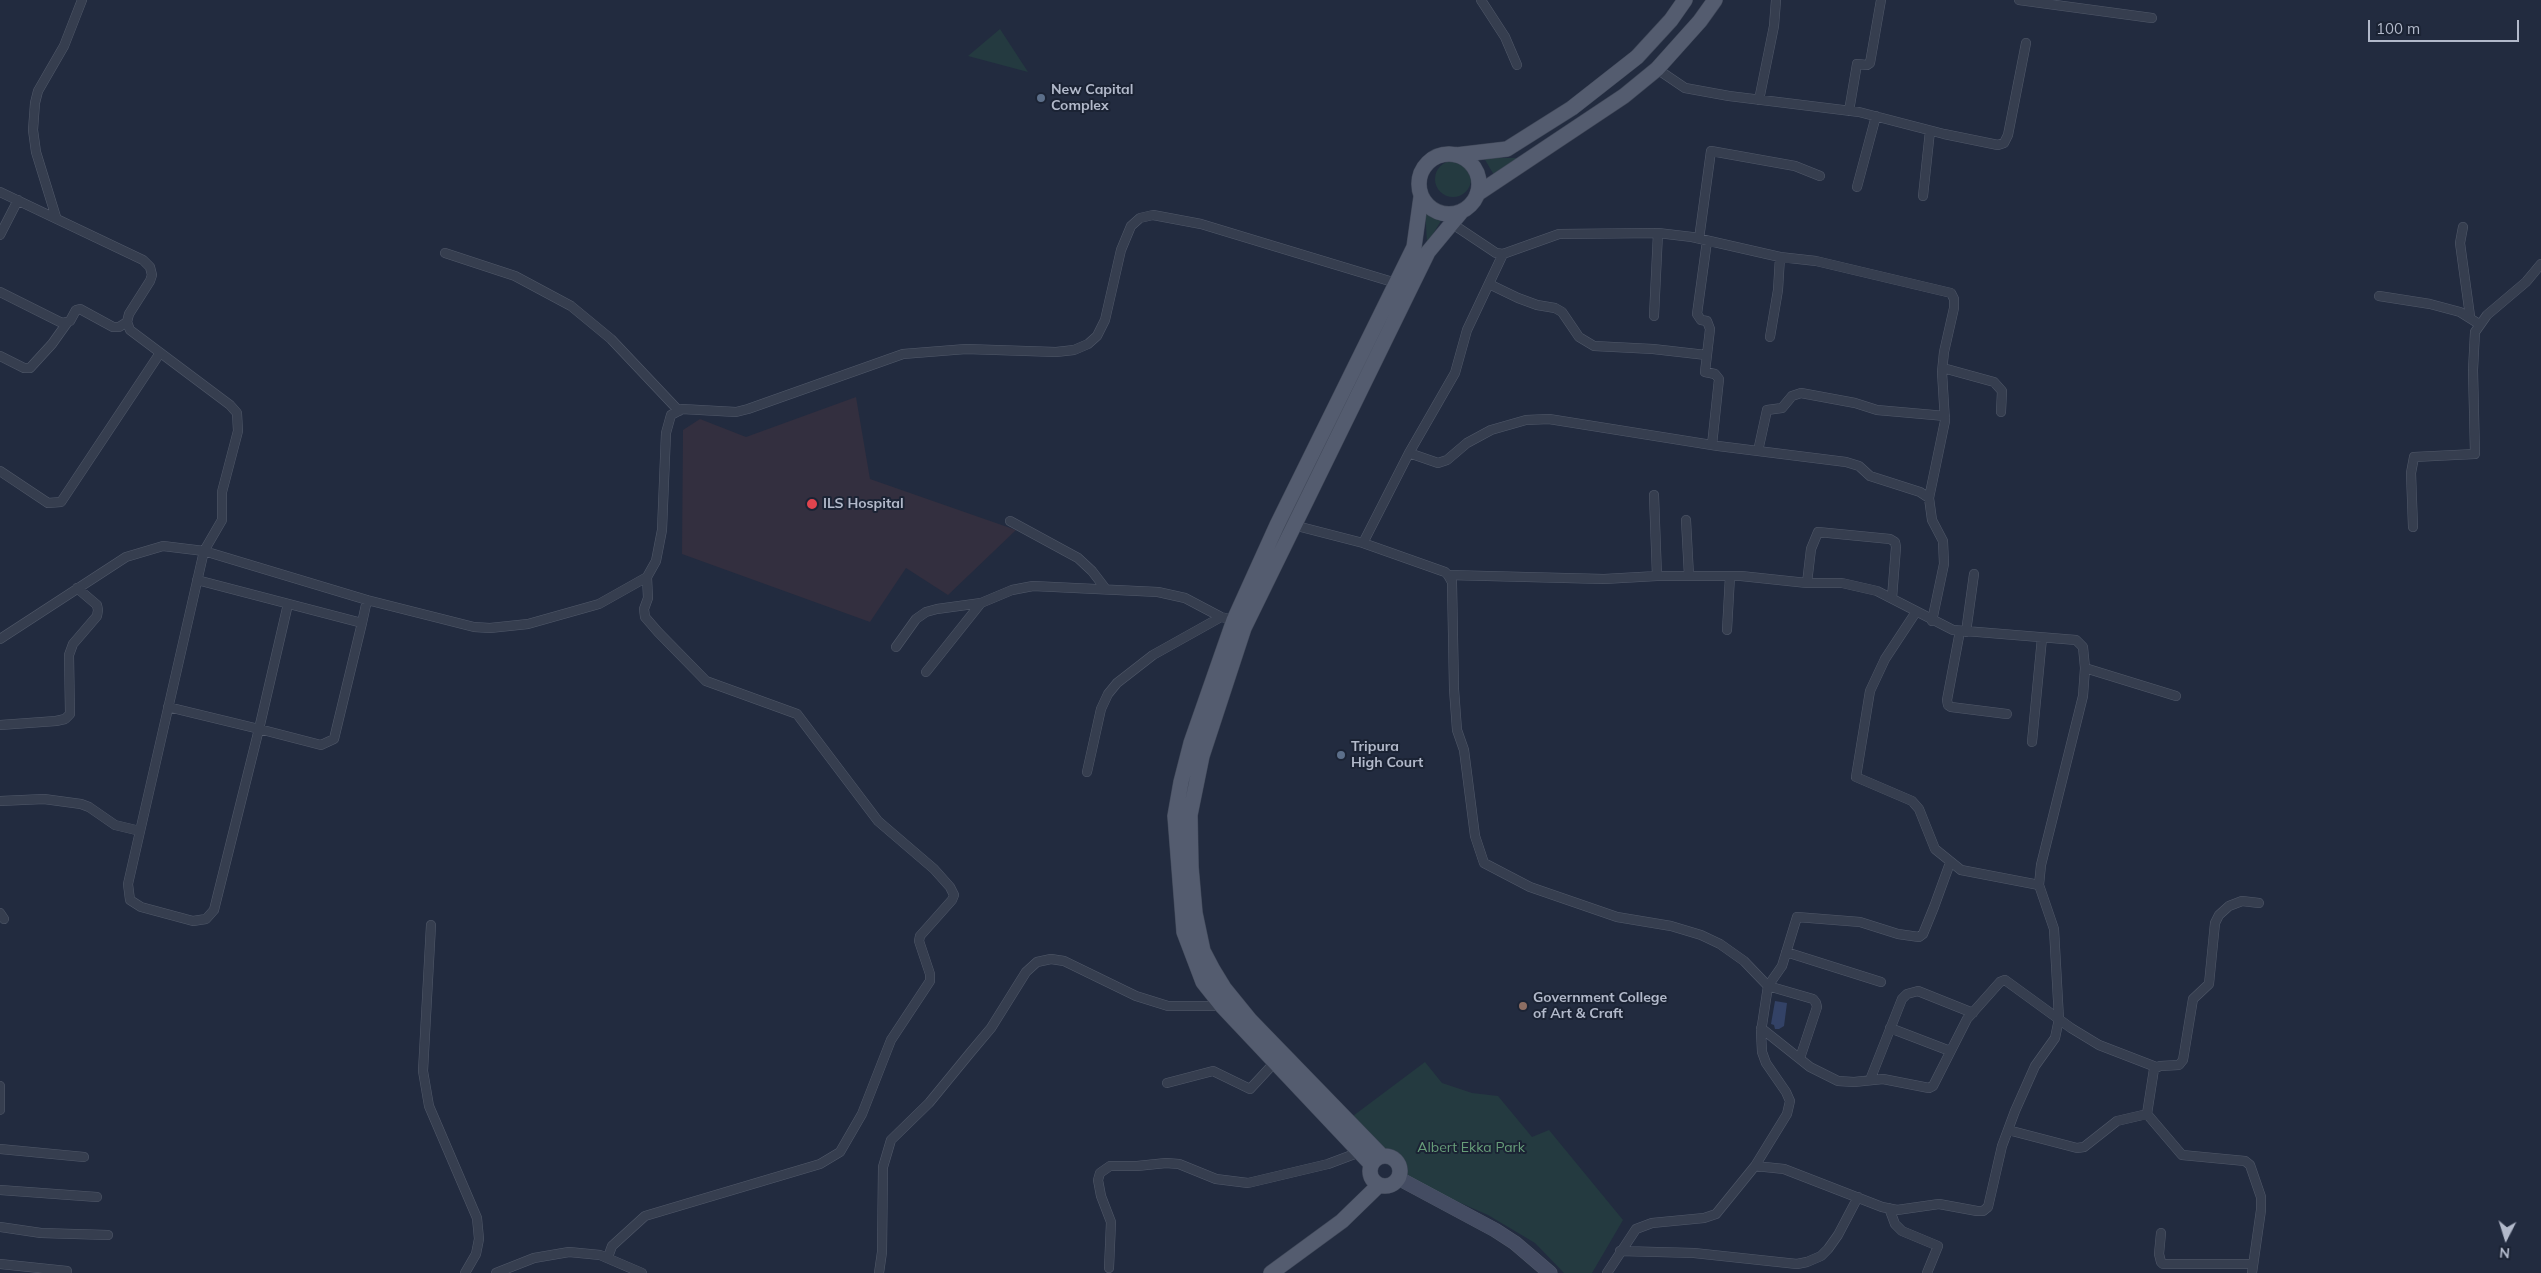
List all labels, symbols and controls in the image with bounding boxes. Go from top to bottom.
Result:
scale bar [2371,10,2522,42]
text: 100 m [2376,19,2420,38]
place label: New Capital Complex [1051,82,1133,114]
marker: New Capital Complex [1035,92,1047,104]
place label: ILS Hospital [823,496,904,512]
marker: ILS Hospital [805,497,819,511]
place label: Tripura High Court [1351,739,1423,772]
marker: Tripura High Court [1335,749,1347,761]
place label: Government College of Art & Craft [1533,990,1667,1022]
marker: Government College of Art & Craft [1517,1000,1529,1012]
park label: Albert Ekka Park [1417,1140,1525,1156]
north arrow [2481,1213,2531,1263]
text: N [2499,1244,2511,1262]

